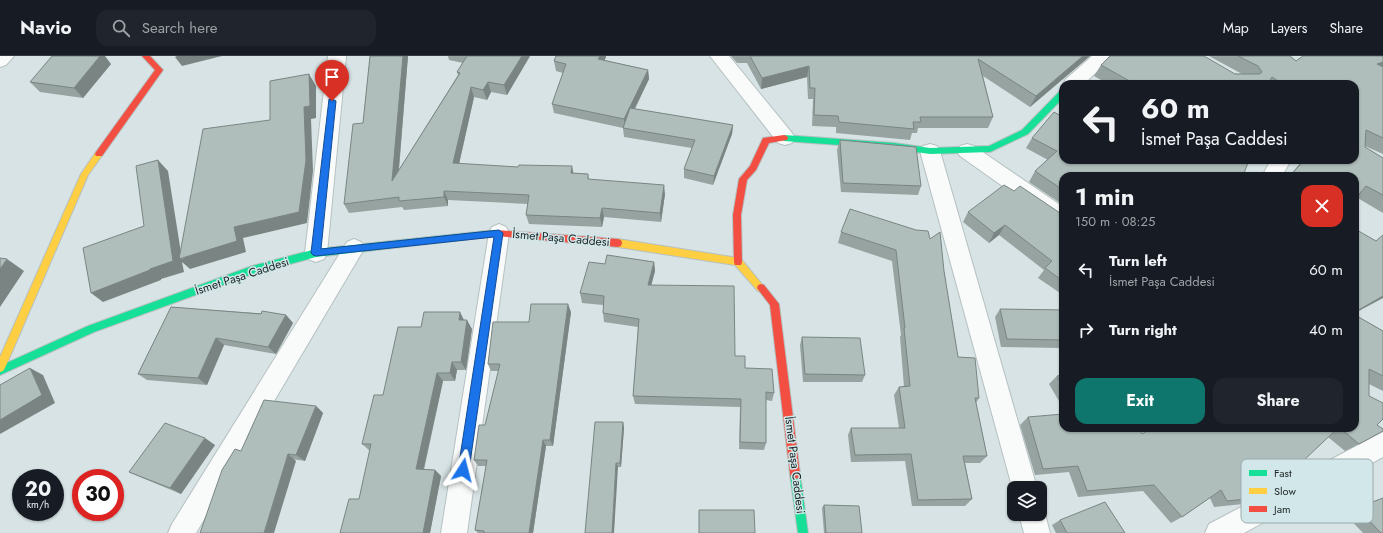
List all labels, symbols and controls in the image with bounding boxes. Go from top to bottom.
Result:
search box [96,10,376,46]
text: Navio [20,14,72,41]
icon: search [110,17,132,39]
text: Search here [142,17,218,39]
text: Map [1223,18,1249,38]
text: Layers [1271,18,1307,38]
text: Share [1329,18,1363,38]
pin [315,60,349,101]
icon: arrive [321,66,343,88]
text: 60 m [1141,88,1210,129]
icon: left [1075,96,1127,148]
text: İsmet Paşa Caddesi [1141,126,1288,152]
text: 1 min [1075,179,1135,214]
button: close [1301,185,1343,227]
text: 150 m · 08:25 [1075,212,1155,231]
street label: İsmet Paşa Caddesi [511,225,611,251]
text: Turn left [1109,250,1167,272]
street label: İsmet Paşa Caddesi [193,252,291,300]
icon: left [1075,259,1097,281]
text: 60 m [1309,259,1343,281]
text: İsmet Paşa Caddesi [1109,272,1215,291]
icon: right [1075,319,1097,341]
text: Turn right [1109,319,1177,341]
text: 40 m [1309,319,1343,341]
button: Exit [1075,378,1205,424]
button: Share [1213,378,1343,424]
street label: İsmet Paşa Caddesi [780,415,810,515]
position arrow [442,449,484,491]
legend [1241,459,1373,523]
text: Fast [1274,465,1292,481]
speed limit sign: 30 [72,469,124,521]
text: 20 [25,475,51,504]
map controls [1007,481,1047,521]
button: layers [1007,481,1047,521]
text: Slow [1274,483,1296,499]
text: km/h [27,497,49,512]
text: Jam [1272,501,1291,517]

